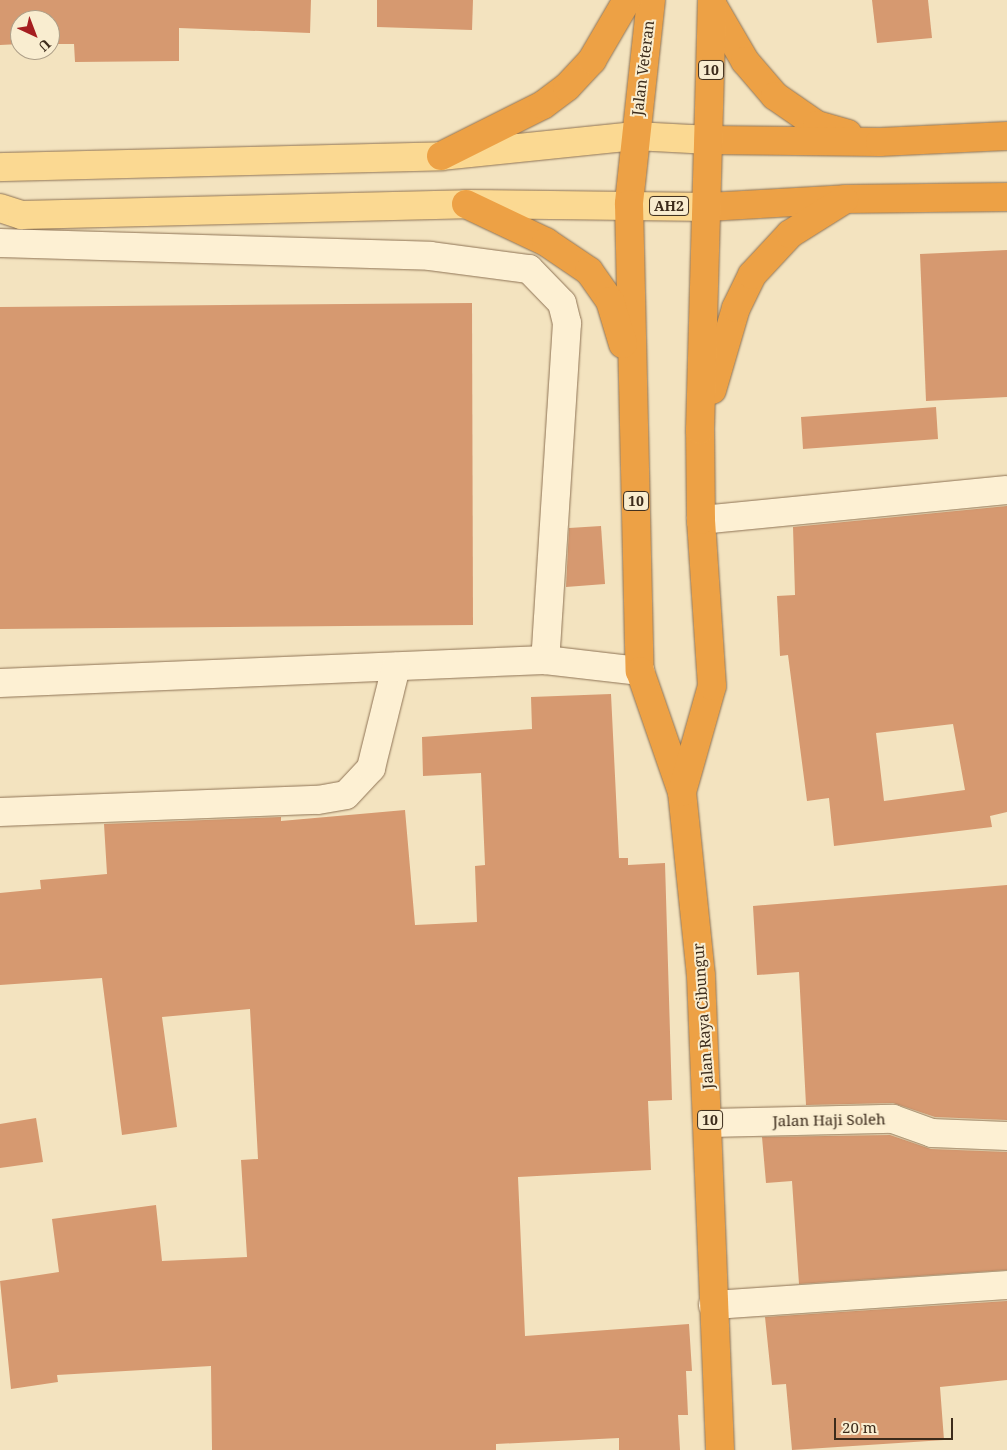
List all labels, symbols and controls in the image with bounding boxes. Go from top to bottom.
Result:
north arrow [10,10,60,60]
street label: Jalan Veteran [628,19,658,117]
text: U [35,35,55,56]
road number: 10 [697,58,725,82]
road number: AH2 [649,195,689,218]
road number: 10 [622,490,650,512]
street label: Jalan Raya Cibungur [689,942,717,1090]
road number: 10 [696,1108,724,1132]
street label: Jalan Haji Soleh [772,1110,886,1130]
scale bar [837,1408,956,1440]
text: 20 m [842,1417,877,1437]

